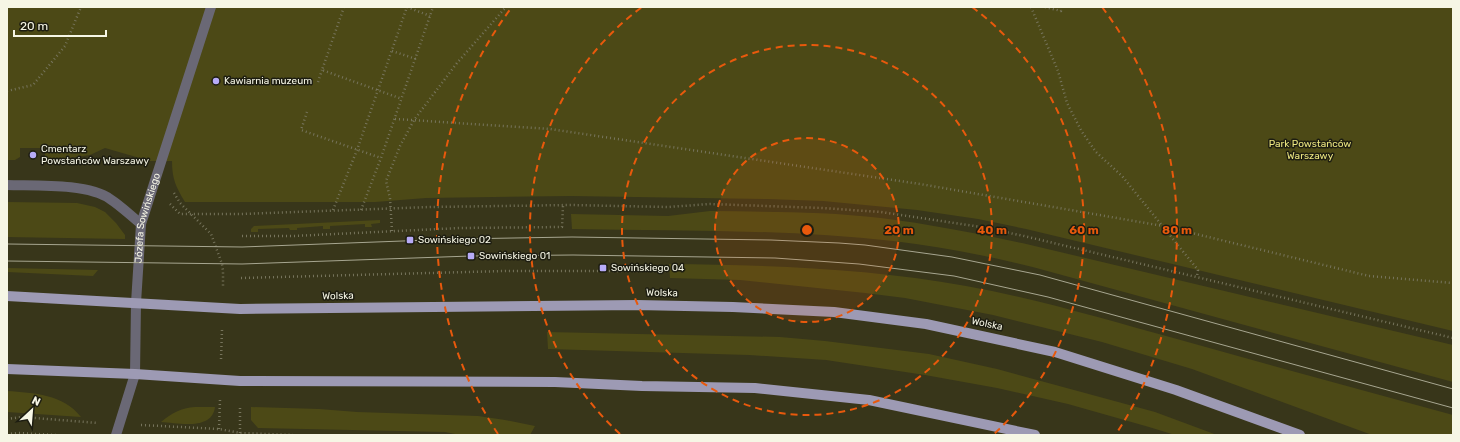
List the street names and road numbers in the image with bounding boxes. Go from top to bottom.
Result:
street label: Józefa Sowińskiego [133,171,163,264]
street label: Wolska [646,287,678,299]
street label: Wolska [322,290,354,302]
street label: Wolska [970,315,1004,333]

